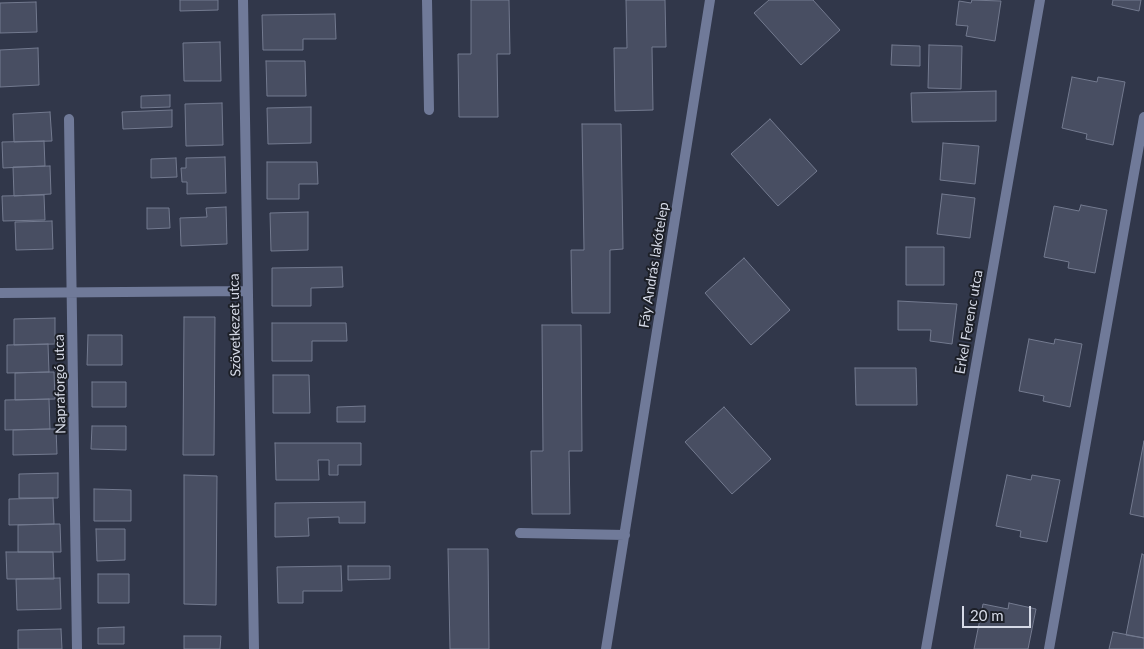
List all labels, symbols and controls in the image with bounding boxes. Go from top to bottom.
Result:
street label: Fáy András lakótelep [636,201,672,329]
street label: Erkel Ferenc utca [952,269,986,375]
street label: Szövetkezet utca [226,273,244,377]
street label: Napraforgó utca [51,334,69,434]
scale bar [964,596,1033,628]
text: 20 m [970,606,1004,624]

